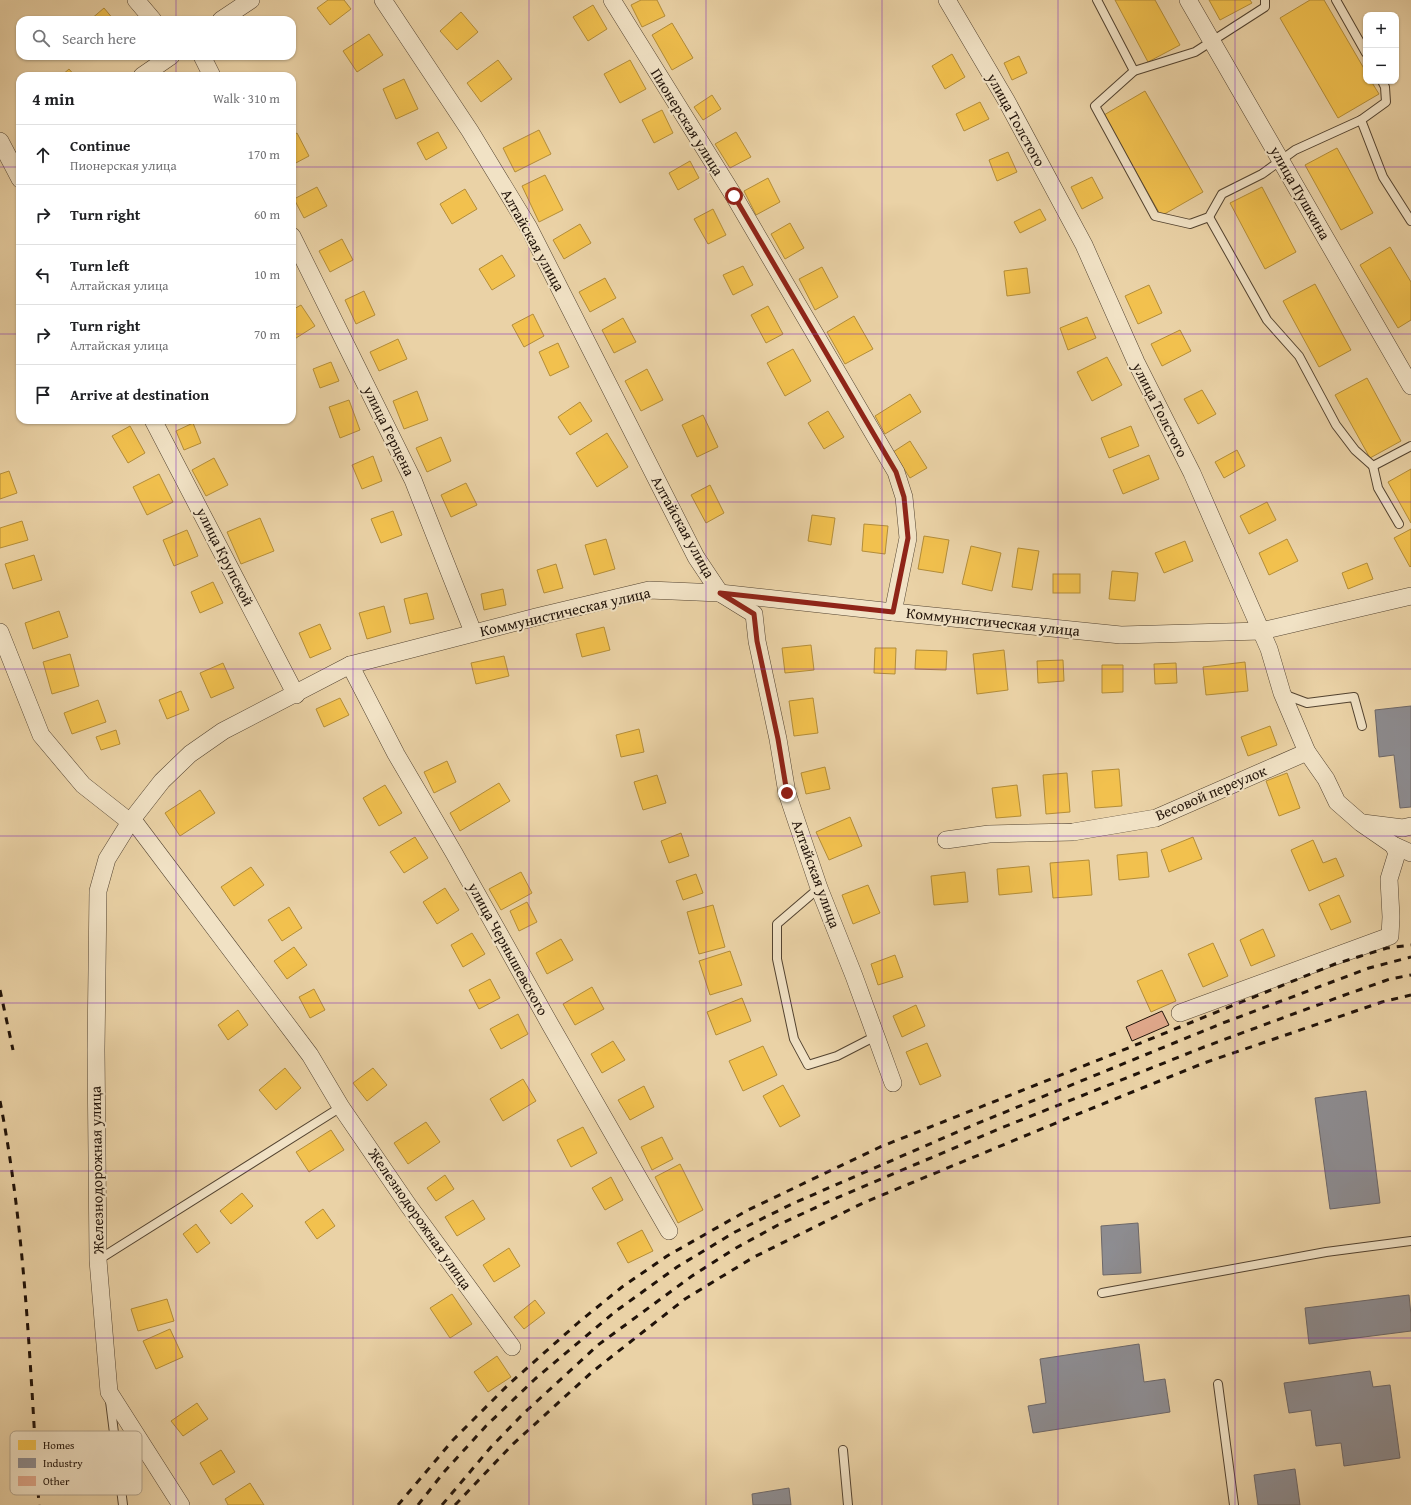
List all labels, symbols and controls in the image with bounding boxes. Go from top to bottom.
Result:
map controls [1363,12,1399,84]
button: + [1363,12,1399,48]
search box [16,16,296,60]
icon: search [30,27,52,49]
text: Search here [62,28,136,49]
button: − [1363,48,1399,84]
street label: Пионерская улица [646,64,729,180]
street label: улица Толстого [982,68,1051,170]
text: 4 min [32,86,74,111]
text: Walk · 310 m [213,89,280,108]
text: Continue [70,135,131,156]
street label: улица Пушкина [1265,141,1336,244]
icon: ahead [32,144,54,166]
text: 170 m [248,145,280,164]
text: Пионерская улица [70,156,177,175]
street label: Алтайская улица [497,185,571,295]
route start [725,187,743,205]
icon: right [32,204,54,226]
text: Turn right [70,204,141,225]
text: 60 m [254,205,280,224]
text: Turn left [70,255,129,276]
icon: left [32,264,54,286]
text: 10 m [254,265,280,284]
text: Алтайская улица [70,276,169,295]
text: Turn right [70,315,141,336]
icon: right [32,324,54,346]
text: 70 m [254,325,280,344]
text: Алтайская улица [70,336,169,355]
street label: улица Толстого [1127,358,1193,461]
street label: улица Герцена [358,381,421,480]
icon: arrive [32,384,54,406]
text: Arrive at destination [70,384,209,405]
street label: Алтайская улица [647,472,721,582]
street label: улица Крупской [191,503,259,610]
street label: Коммунистическая улица [478,581,653,641]
street label: Коммунистическая улица [905,602,1082,641]
street label: Весовой переулок [1152,760,1270,825]
route end [778,784,796,802]
street label: Алтайская улица [787,817,846,932]
street label: улица Чернышевского [463,878,554,1019]
street label: Железнодорожная улица [85,1085,108,1255]
street label: Железнодорожная улица [363,1143,478,1294]
legend [10,1431,142,1495]
text: Homes [43,1437,74,1453]
text: Industry [43,1455,83,1471]
text: Other [43,1473,70,1489]

